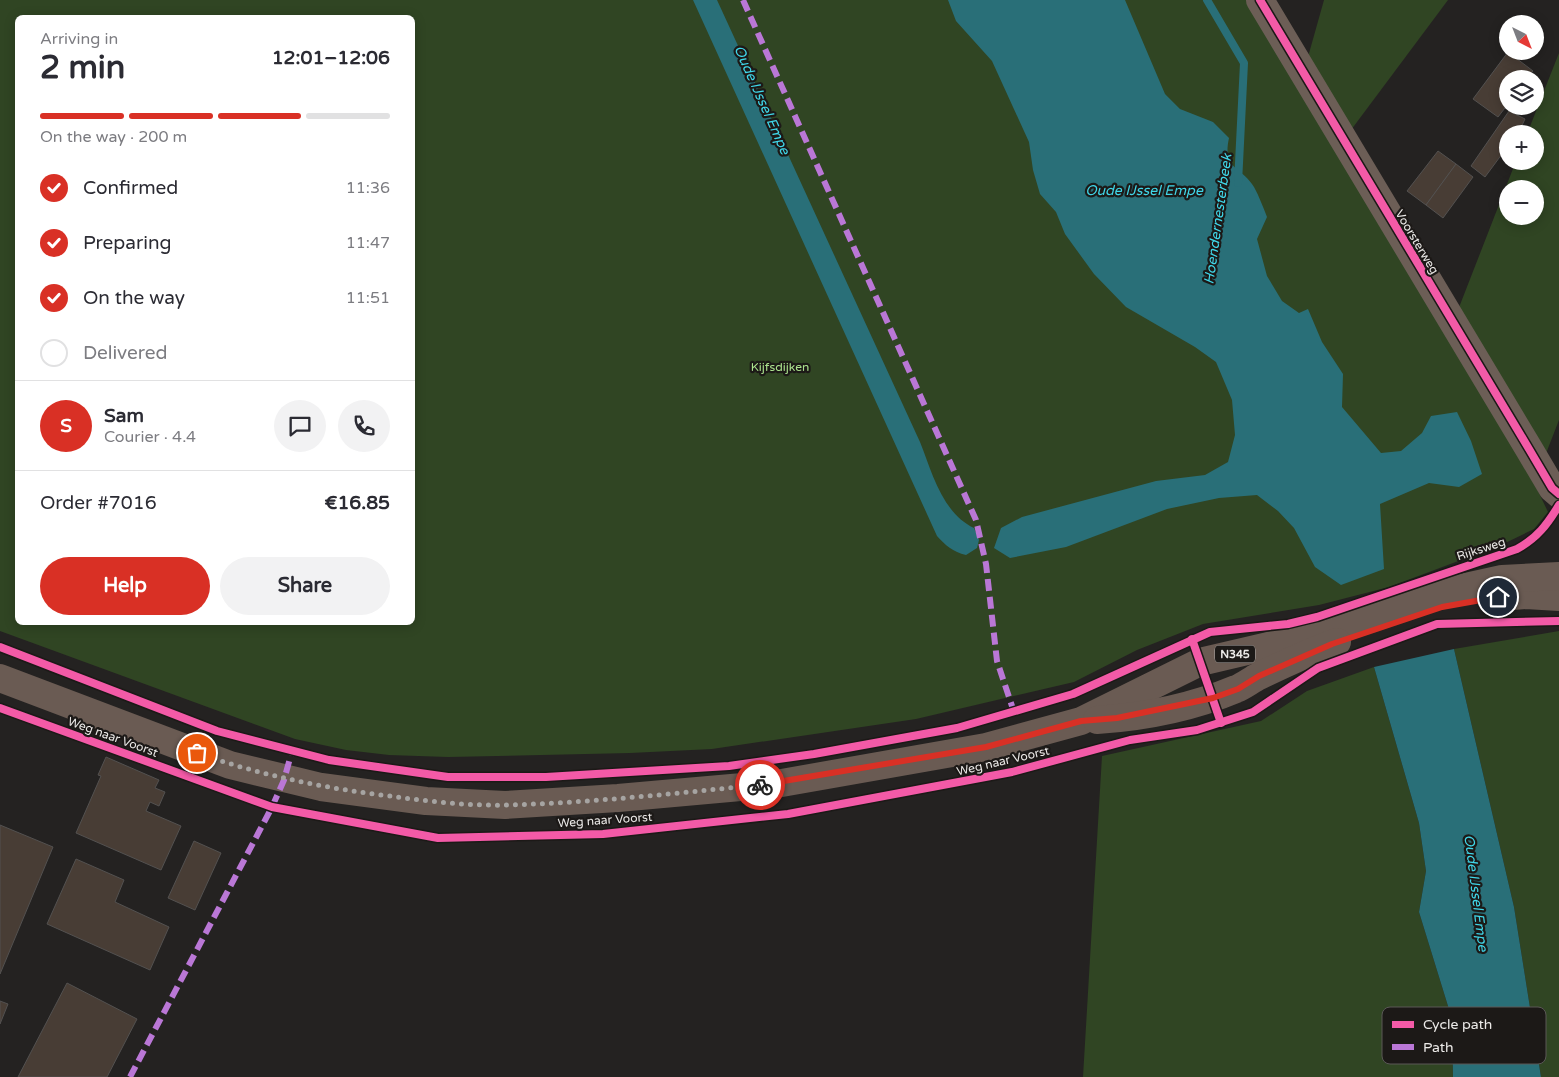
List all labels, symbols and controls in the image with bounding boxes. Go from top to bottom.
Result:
north arrow [1499,15,1544,60]
map controls [1499,15,1544,225]
text: Arriving in [40,29,118,49]
water label: Oude IJssel Empe [730,43,794,158]
text: 12:01–12:06 [272,47,390,69]
text: 2 min [40,49,125,87]
button: layers [1499,70,1544,115]
button: + [1499,125,1544,170]
text: On the way · 200 m [40,127,187,147]
water label: Hoendernesterbeek [1200,151,1236,285]
icon: check [40,174,68,202]
text: Confirmed [83,177,178,199]
text: 11:36 [346,178,390,198]
button: − [1499,180,1544,225]
water label: Oude IJssel Empe [1085,182,1204,199]
street label: Voorsterweg [1392,207,1442,277]
icon: check [40,229,68,257]
text: Preparing [83,232,172,254]
text: 11:47 [346,233,390,253]
icon: check [40,284,68,312]
text: On the way [83,287,185,309]
text: 11:51 [346,288,390,308]
text: Delivered [83,342,168,364]
park label: Kijfsdijken [751,360,809,374]
button: chat [274,400,326,452]
button: phone [338,400,390,452]
text: Sam [104,405,144,427]
text: S [60,415,72,437]
text: Courier · 4.4 [104,427,196,447]
text: Order #7016 [40,492,157,514]
text: €16.85 [324,492,390,514]
street label: Rijksweg [1455,535,1507,563]
button: Help [40,557,210,615]
button: Share [220,557,390,615]
pin [1477,576,1519,618]
icon: home [1484,583,1512,611]
road number: N345 [1215,646,1255,662]
street label: Weg naar Voorst [66,714,160,760]
pin [176,732,218,774]
icon: bag [183,739,211,767]
street label: Weg naar Voorst [955,743,1051,778]
courier [735,760,785,810]
icon: bike [746,771,774,799]
street label: Weg naar Voorst [557,810,653,830]
water label: Oude IJssel Empe [1460,834,1492,953]
legend [1382,1007,1546,1064]
text: Cycle path [1423,1016,1492,1033]
text: Path [1423,1039,1454,1056]

